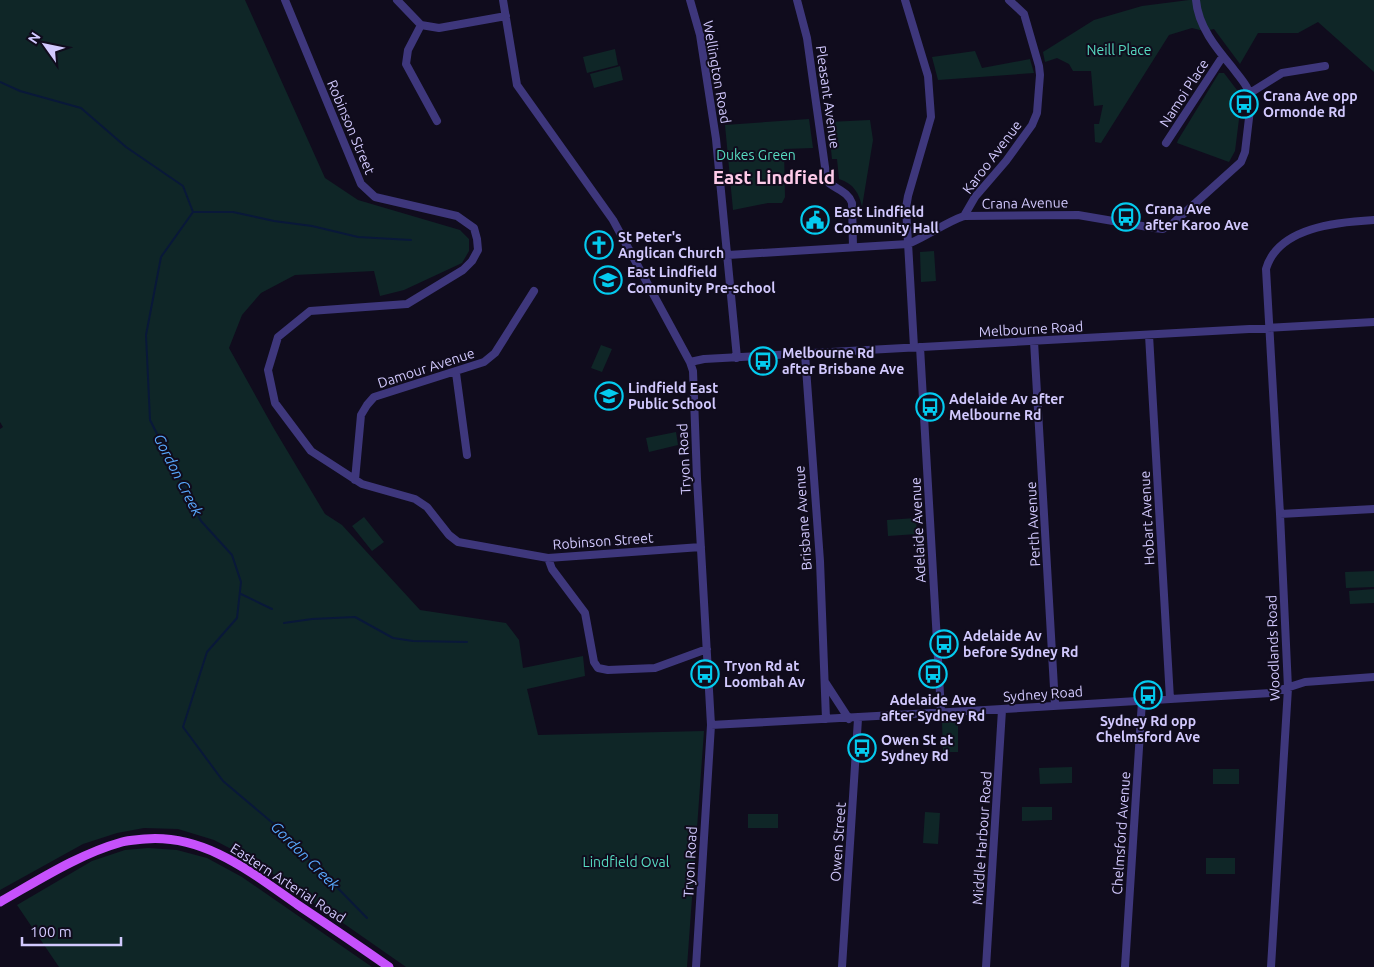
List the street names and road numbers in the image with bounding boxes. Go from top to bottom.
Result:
street label: Wellington Road [700,19,734,125]
street label: Pleasant Avenue [813,44,843,150]
street label: Namoi Place [1156,56,1212,130]
street label: Robinson Street [324,77,378,177]
street label: Karoo Avenue [959,117,1025,197]
street label: Crana Avenue [982,194,1068,212]
street label: Melbourne Road [978,318,1084,340]
street label: Damour Avenue [375,345,477,391]
street label: Tryon Road [674,423,694,495]
street label: Brisbane Avenue [791,465,815,571]
street label: Hobart Avenue [1137,470,1157,566]
street label: Adelaide Avenue [907,477,929,583]
street label: Perth Avenue [1023,481,1043,567]
street label: Robinson Street [552,529,654,553]
street label: Woodlands Road [1263,595,1283,701]
street label: Sydney Road [1003,683,1083,705]
street label: Middle Harbour Road [969,771,995,905]
street label: Chelmsford Avenue [1109,771,1133,895]
street label: Owen Street [827,801,849,882]
street label: Tryon Road [680,826,700,898]
street label: Eastern Arterial Road [228,840,348,926]

